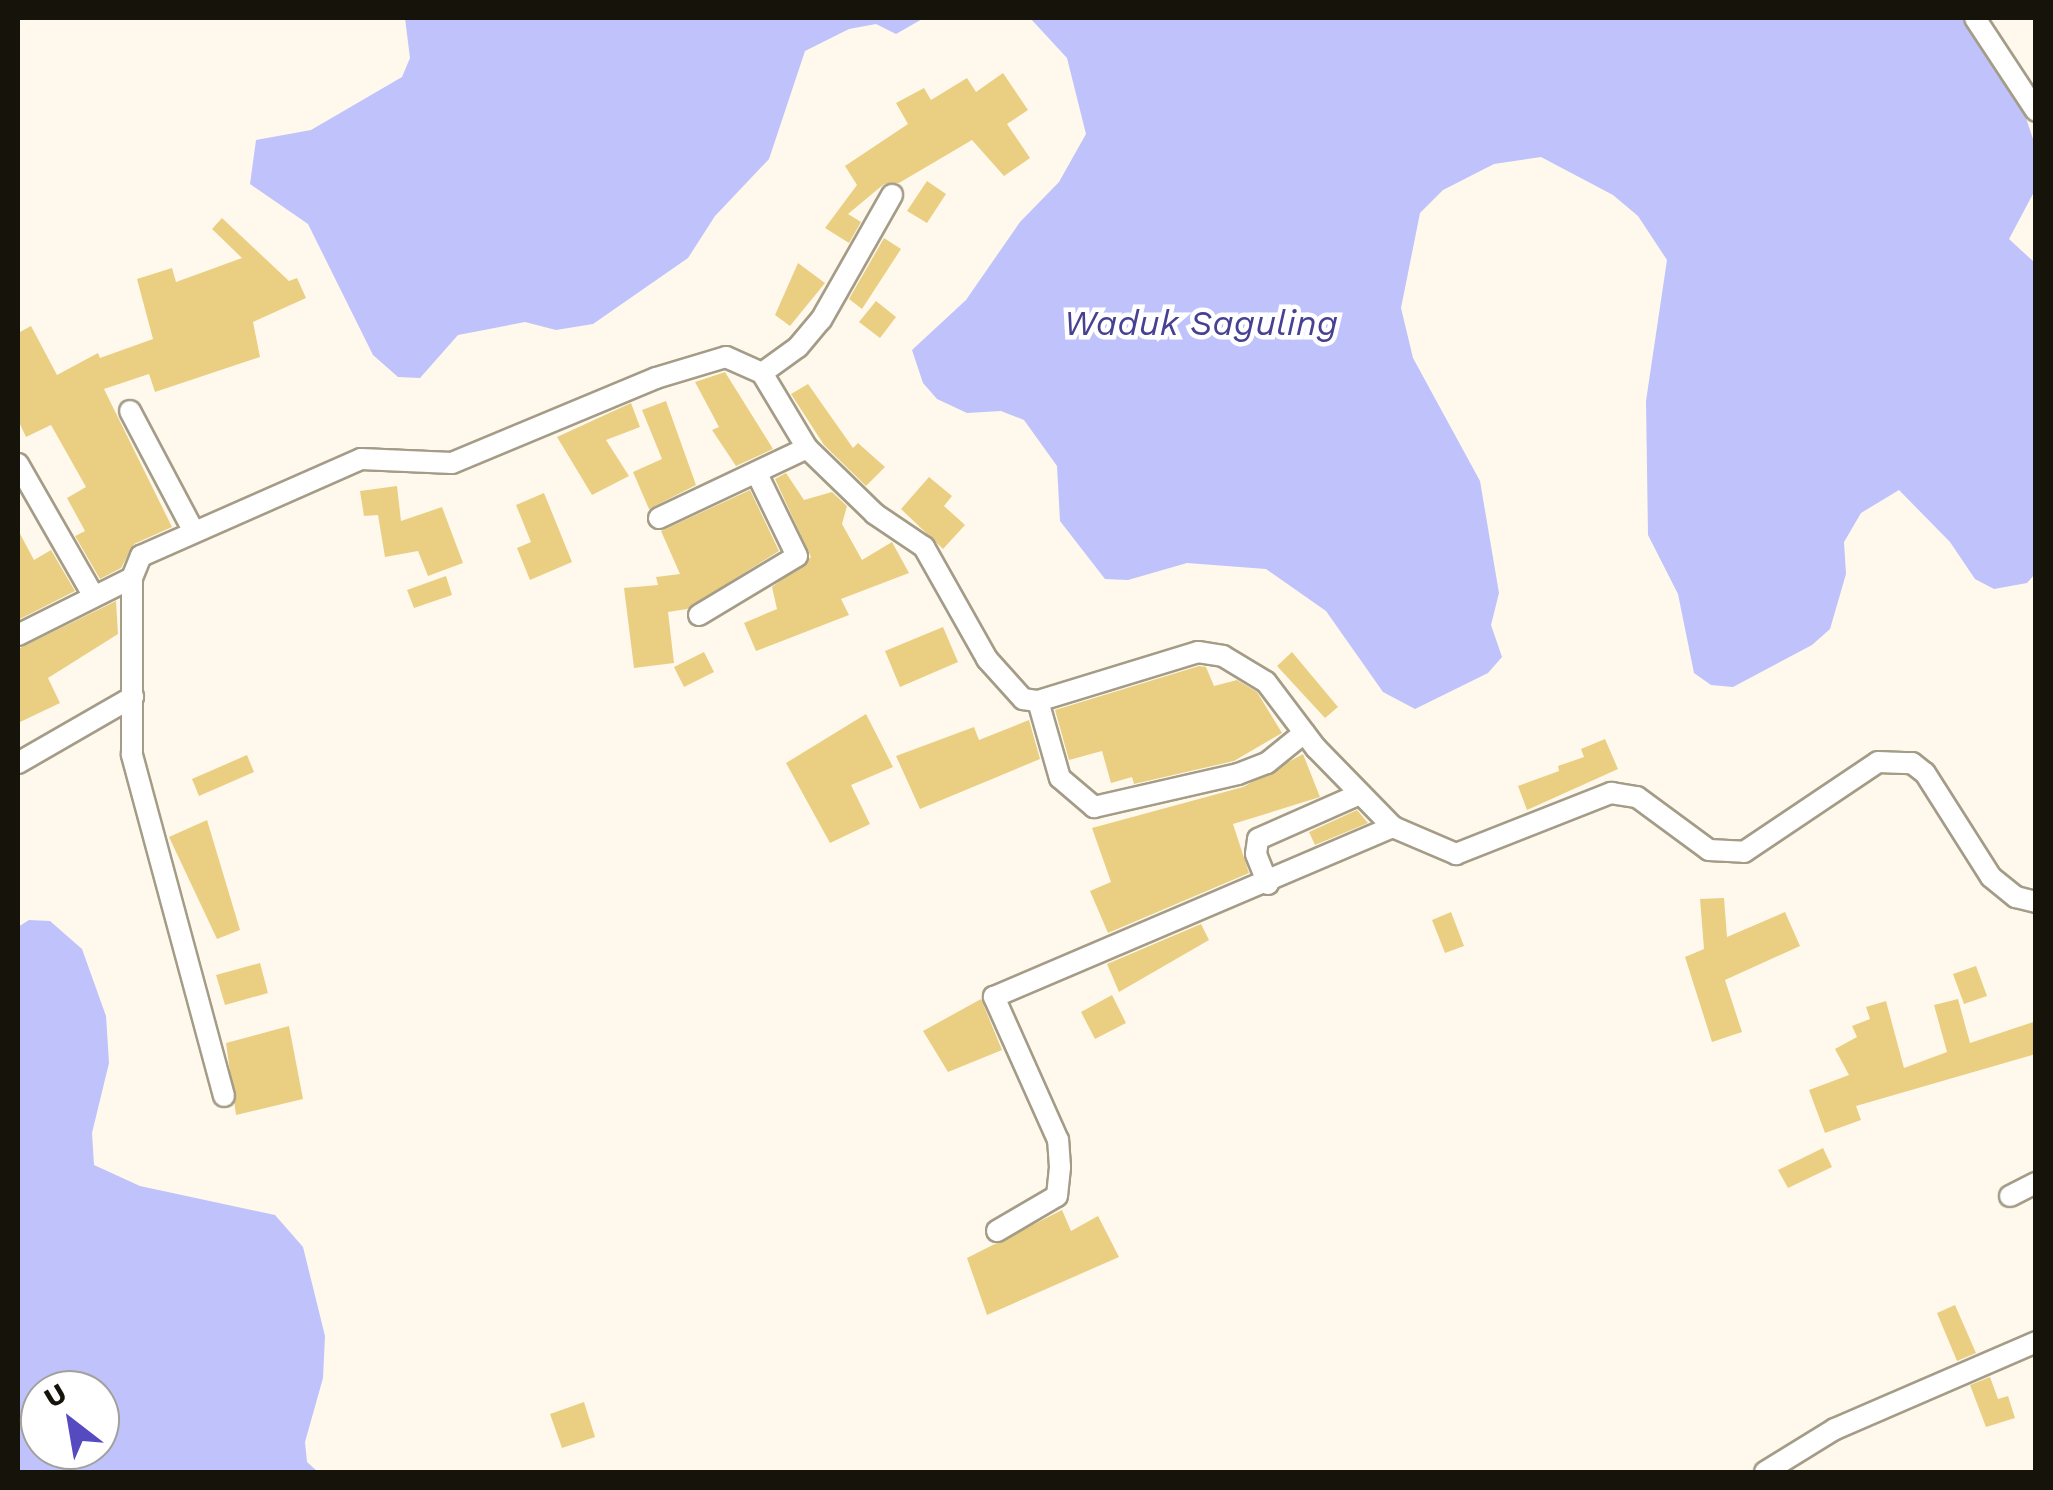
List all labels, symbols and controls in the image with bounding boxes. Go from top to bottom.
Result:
water label: Waduk Saguling [1063,302,1339,344]
north arrow [20,1370,120,1470]
text: U [38,1376,72,1415]

